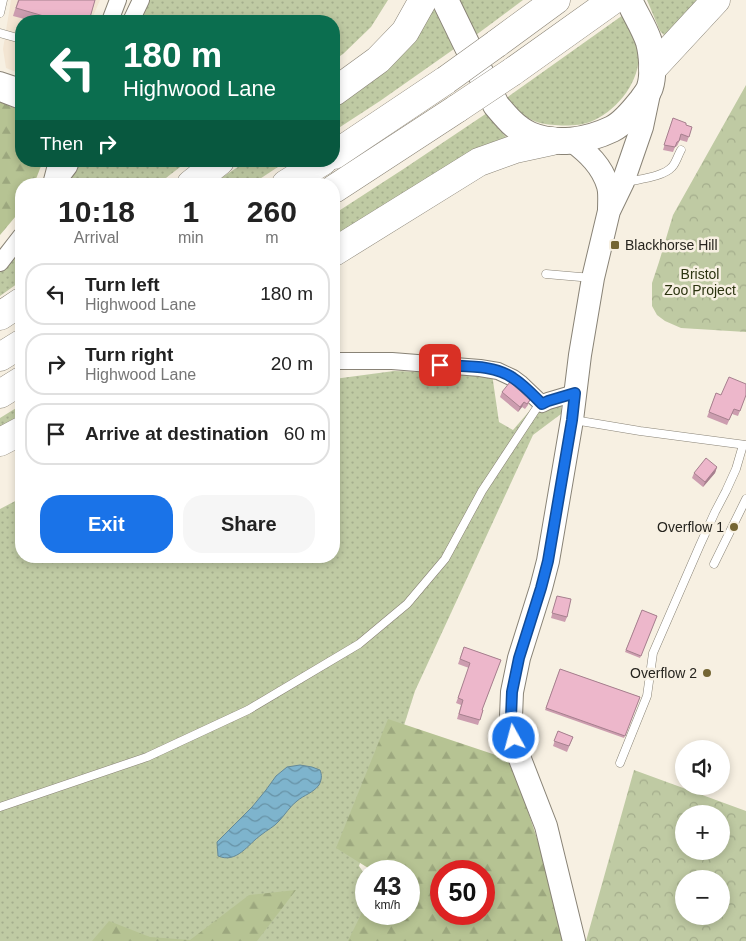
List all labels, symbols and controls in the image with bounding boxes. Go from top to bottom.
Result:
icon: left [40,35,105,100]
text: 180 m [123,35,222,74]
text: Highwood Lane [123,76,276,101]
icon: right [93,130,121,158]
text: Then [40,133,83,154]
text: 10:18 [58,195,135,228]
text: 1 [182,195,199,228]
text: 260 [247,195,297,228]
text: Arrival [74,229,119,246]
text: min [178,229,204,246]
text: m [265,229,278,246]
place label: Blackhorse Hill [625,237,718,253]
marker: Blackhorse Hill [609,239,621,251]
park label: Bristol Zoo Project [664,266,736,298]
text: Turn left [85,274,160,295]
icon: left [42,280,70,308]
text: 180 m [260,283,313,304]
text: Highwood Lane [85,296,196,313]
text: Turn right [85,344,173,365]
pin [419,344,461,386]
icon: right [42,350,70,378]
icon: arrive [426,351,454,379]
text: 20 m [271,353,313,374]
text: Highwood Lane [85,366,196,383]
icon: arrive [42,420,70,448]
text: Arrive at destination [85,423,269,444]
text: 60 m [284,423,326,444]
button: Exit [40,495,173,553]
button: Share [183,495,315,553]
place label: Overflow 1 [657,519,724,535]
marker: Overflow 1 [728,521,740,533]
place label: Overflow 2 [630,665,697,681]
marker: Overflow 2 [701,667,713,679]
position arrow [487,711,539,763]
map controls [675,740,730,925]
button: sound [675,740,730,795]
button: + [675,805,730,860]
speed limit sign: 50 [430,860,495,925]
button: − [675,870,730,925]
text: 43 [374,872,401,900]
text: km/h [374,898,401,912]

